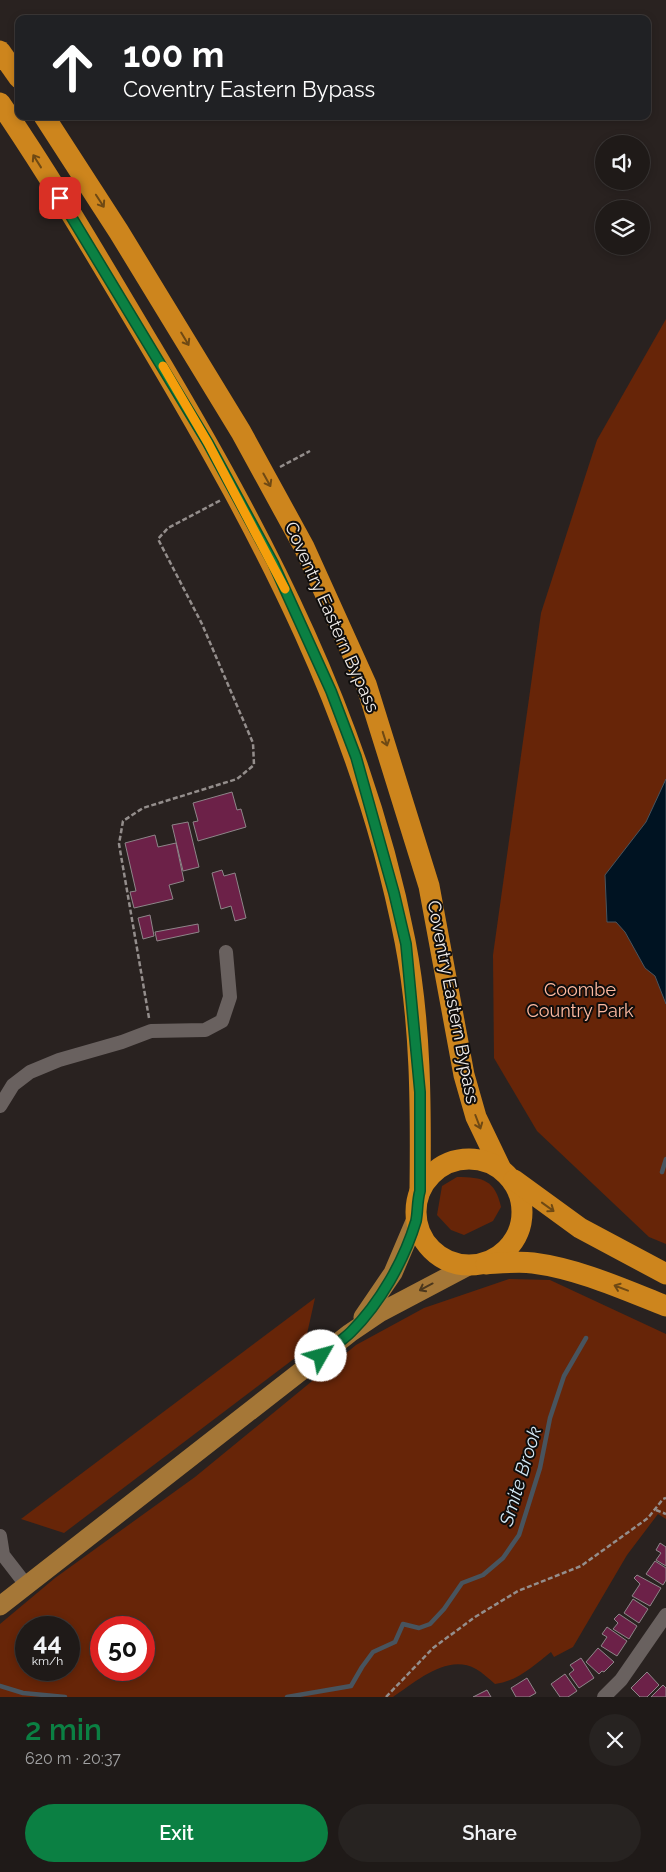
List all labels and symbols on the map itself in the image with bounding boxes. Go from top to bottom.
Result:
one-way arrow [32,154,43,168]
pin [39,177,81,219]
one-way arrow [94,194,105,208]
one-way arrow [180,332,190,346]
one-way arrow [262,472,272,487]
street label: Coventry Eastern Bypass [281,518,384,716]
one-way arrow [380,730,390,746]
street label: Coventry Eastern Bypass [423,899,484,1105]
park label: Coombe Country Park [526,979,634,1021]
one-way arrow [474,1113,483,1129]
one-way arrow [541,1202,555,1212]
one-way arrow [420,1282,434,1292]
one-way arrow [613,1283,628,1292]
position arrow [294,1329,346,1381]
water label: Smite Brook [494,1424,546,1529]
speed limit sign: 50 [90,1616,155,1681]

